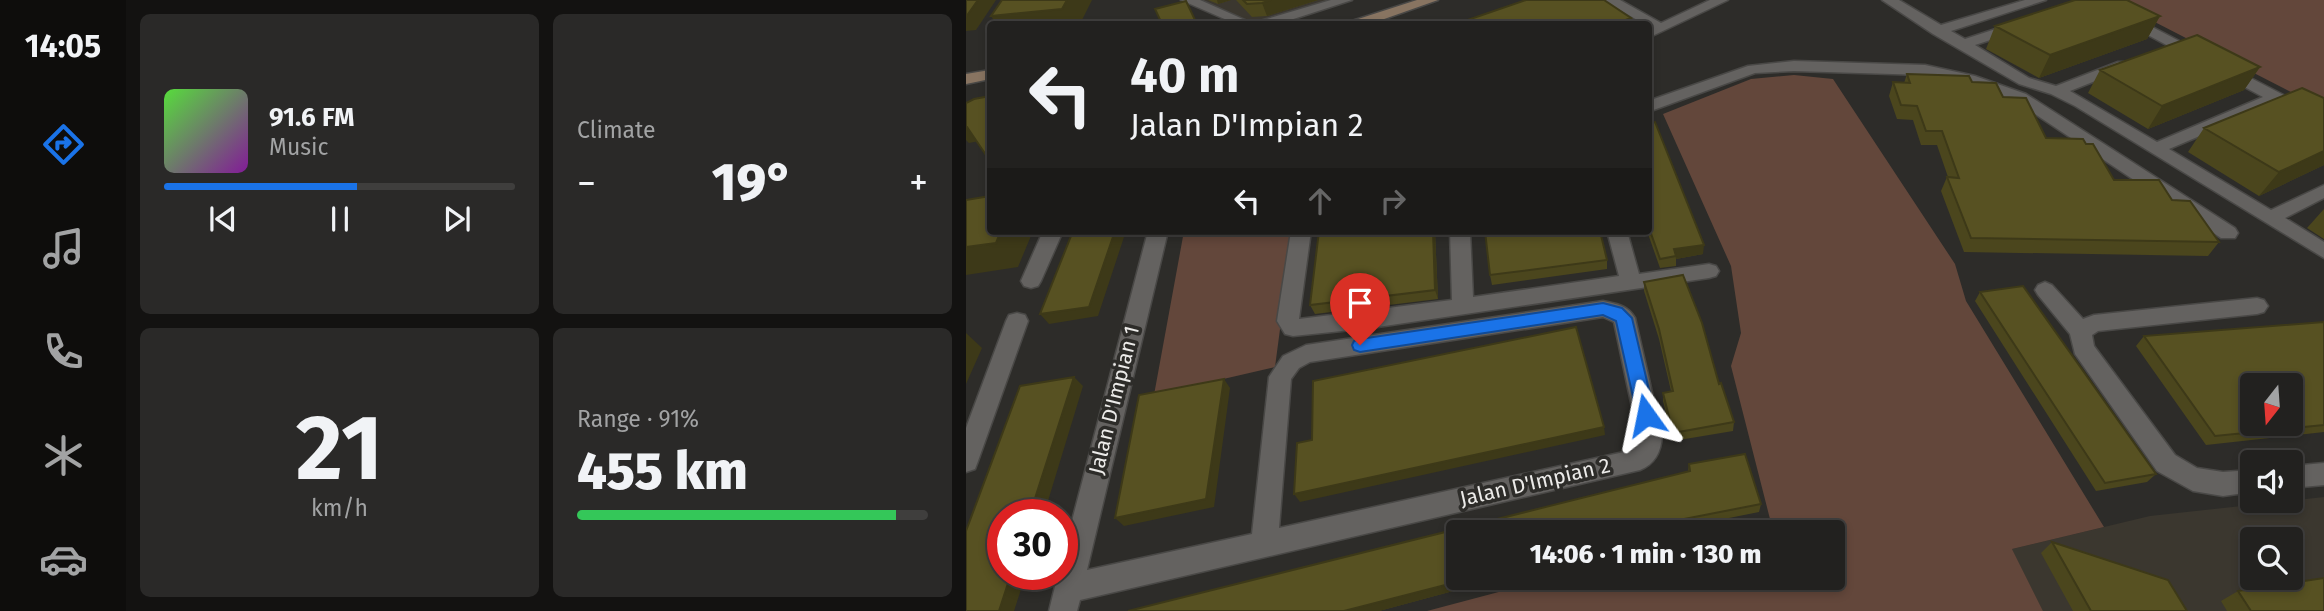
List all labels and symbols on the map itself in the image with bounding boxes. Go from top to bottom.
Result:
pin [1330,273,1390,345]
street label: Jalan D'Impian 1 [1083,323,1145,477]
north arrow [2240,373,2303,436]
position arrow [1609,378,1683,452]
street label: Jalan D'Impian 2 [1457,452,1613,512]
speed limit sign: 30 [987,499,1078,590]

